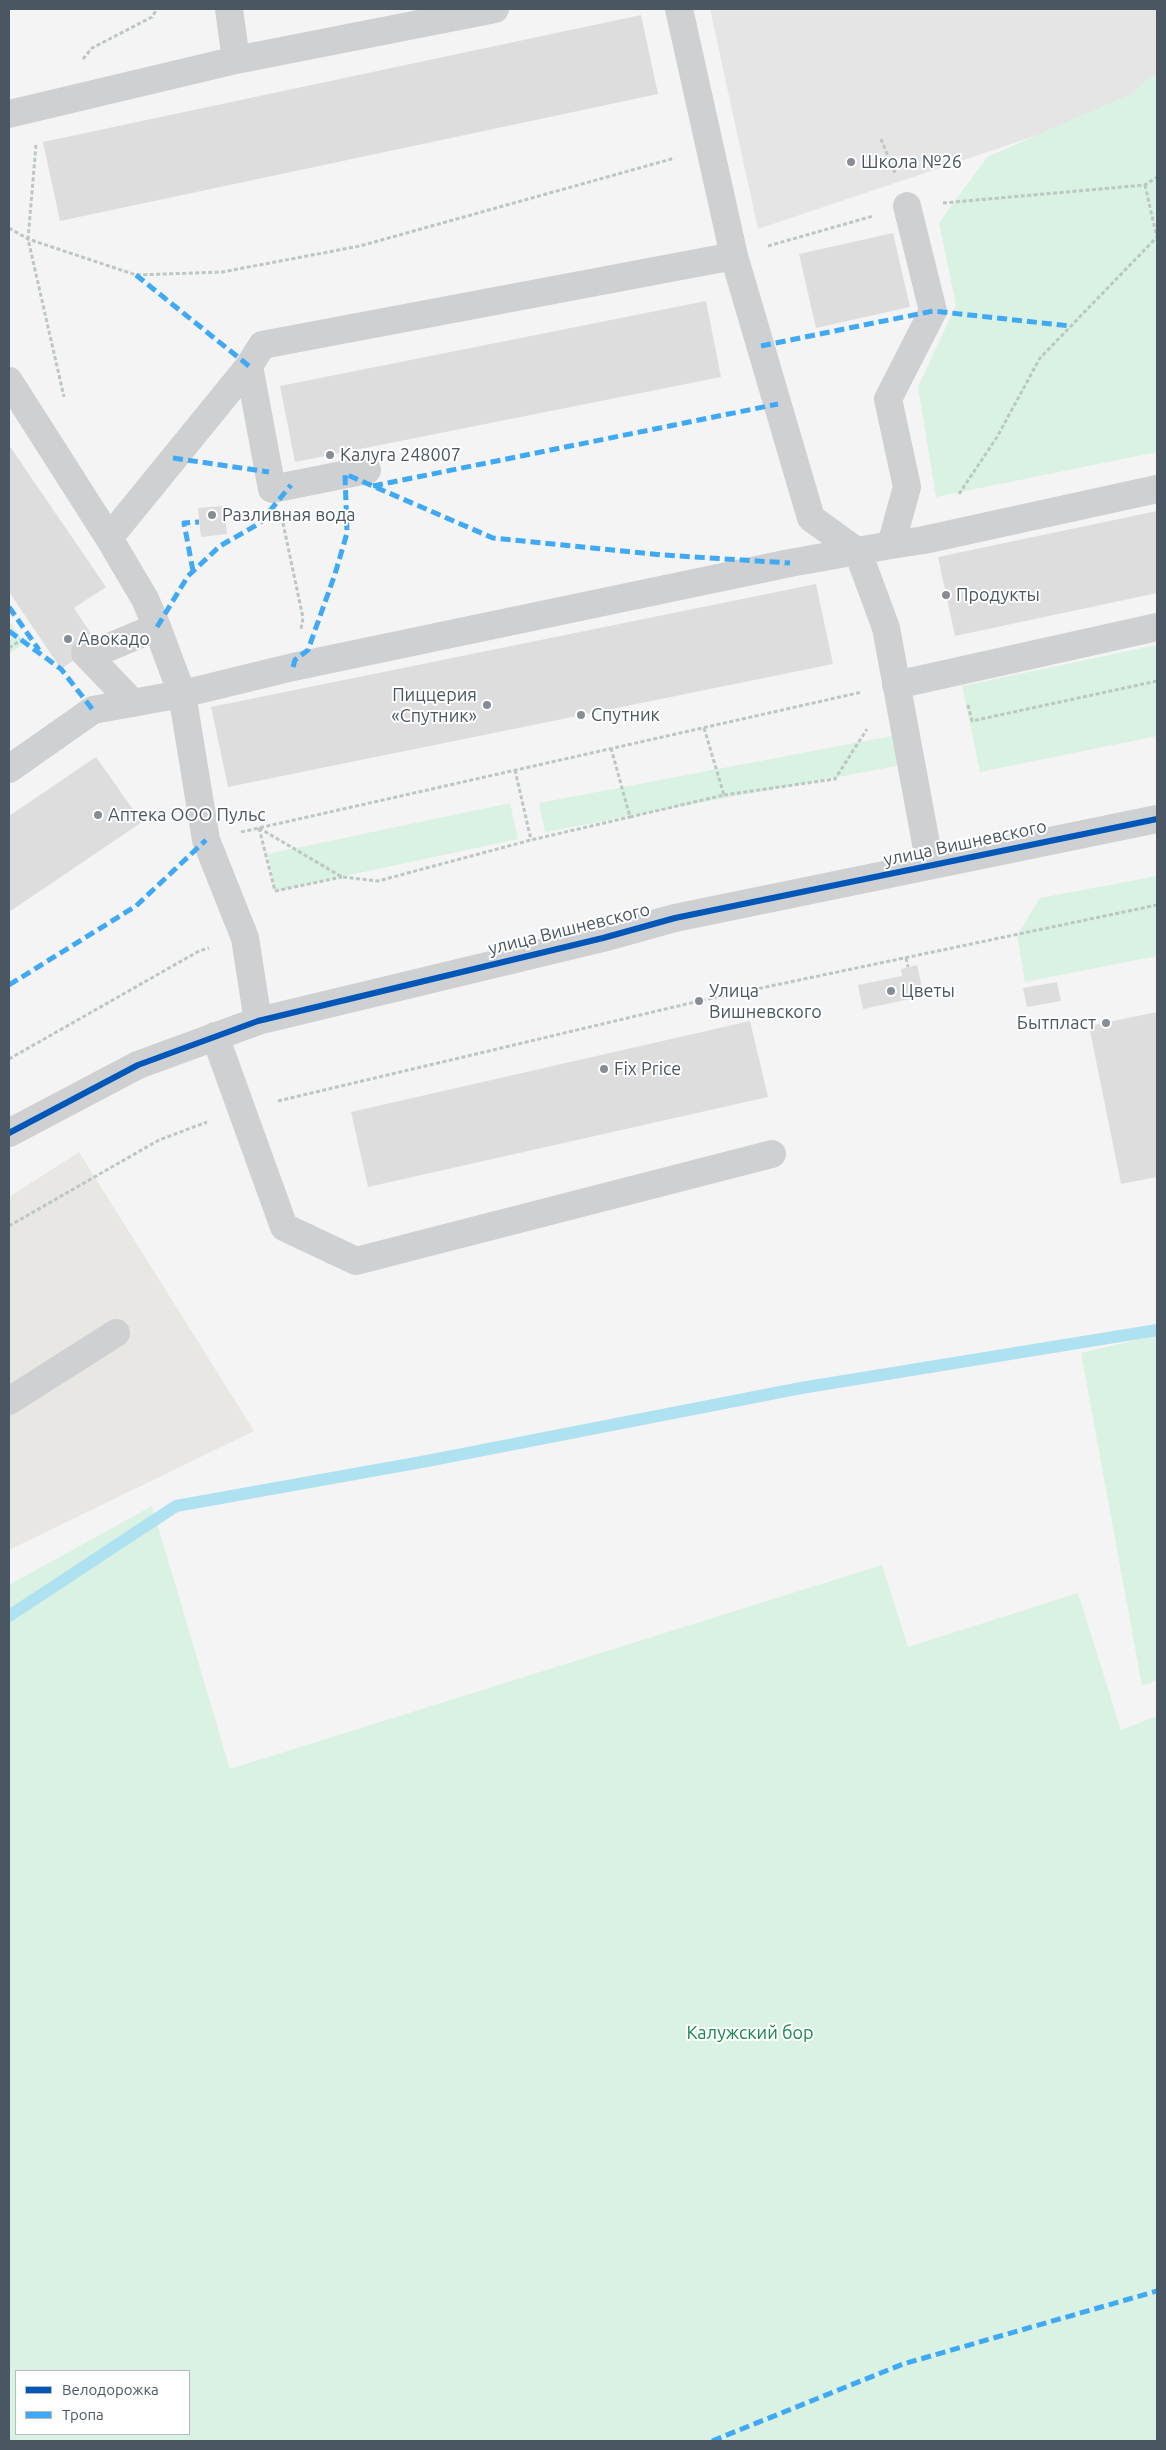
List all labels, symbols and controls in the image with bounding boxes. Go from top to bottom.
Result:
place label: Школа №26 [861,151,962,173]
marker: Школа №26 [845,156,857,168]
place label: Калуга 248007 [340,444,461,466]
marker: Калуга 248007 [324,449,336,461]
place label: Разливная вода [222,504,355,526]
marker: Разливная вода [206,509,218,521]
place label: Продукты [956,584,1040,606]
marker: Продукты [940,589,952,601]
place label: Авокадо [78,628,150,650]
marker: Авокадо [62,633,74,645]
place label: Пиццерия «Спутник» [391,684,477,726]
marker: Пиццерия «Спутник» [481,699,493,711]
place label: Спутник [591,704,660,726]
marker: Спутник [575,709,587,721]
place label: Аптека ООО Пульс [108,804,266,826]
marker: Аптека ООО Пульс [92,809,104,821]
street label: улица Вишневского [882,815,1048,871]
street label: улица Вишневского [486,898,652,960]
place label: Улица Вишневского [709,980,822,1022]
place label: Цветы [901,980,955,1002]
marker: Цветы [885,985,897,997]
marker: Улица Вишневского [693,995,705,1007]
place label: Бытпласт [1017,1012,1096,1034]
marker: Бытпласт [1100,1017,1112,1029]
place label: Fix Price [614,1058,681,1080]
marker: Fix Price [598,1063,610,1075]
park label: Калужский бор [686,2022,814,2044]
legend [15,2370,190,2435]
text: Велодорожка [62,2381,159,2398]
text: Тропа [62,2406,104,2423]

